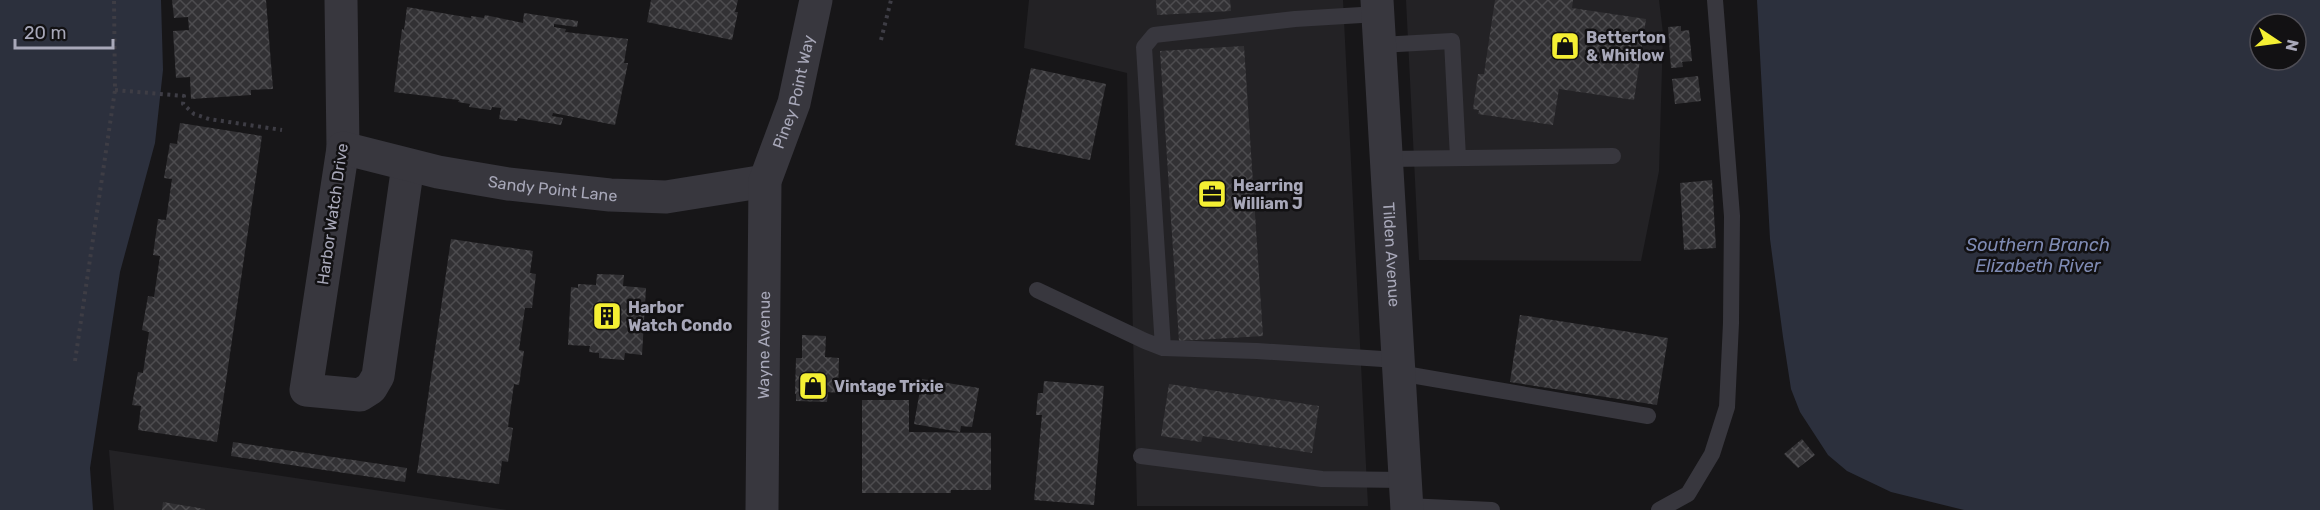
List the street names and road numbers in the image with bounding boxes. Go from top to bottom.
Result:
street label: Piney Point Way [769,33,818,152]
street label: Harbor Watch Drive [313,142,352,286]
street label: Sandy Point Lane [487,172,618,205]
street label: Tilden Avenue [1379,202,1404,307]
street label: Wayne Avenue [754,291,774,399]

